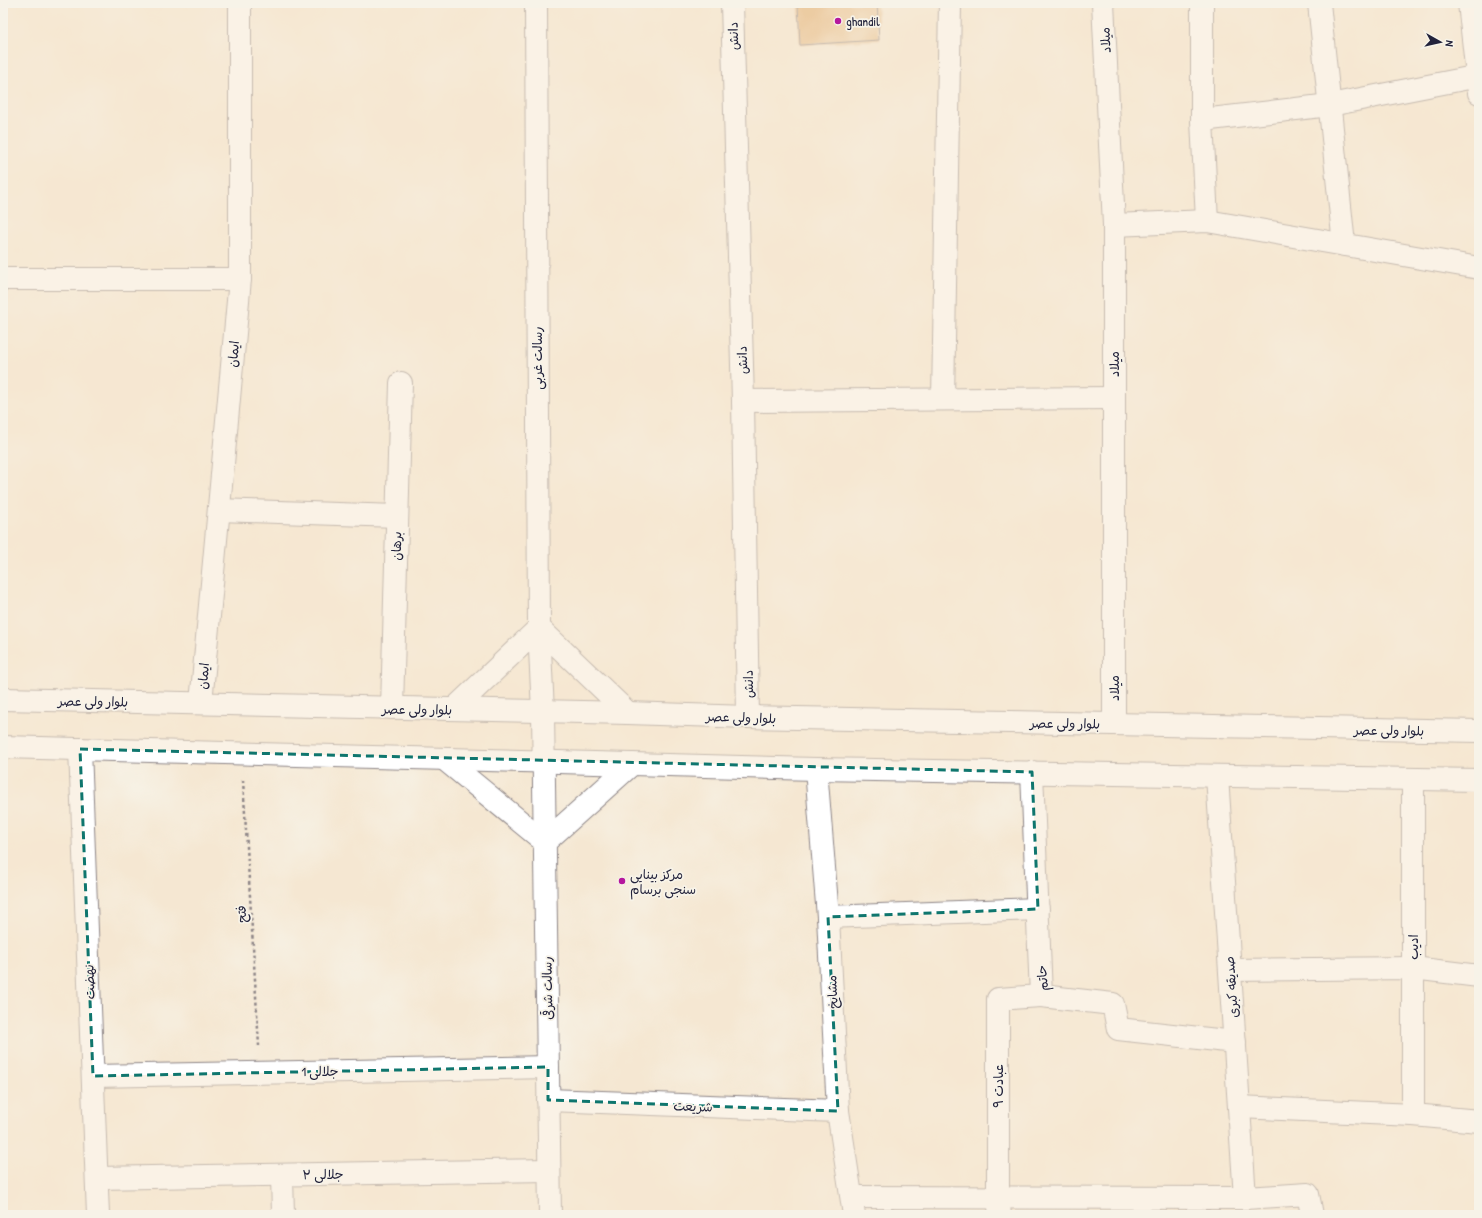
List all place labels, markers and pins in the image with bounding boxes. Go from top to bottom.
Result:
place label: ghandil [846,12,880,30]
marker: ghandil [833,16,843,26]
place label: مرکز بینایی سنجی برسام [630,865,696,900]
marker: مرکز بینایی سنجی برسام [617,876,627,886]

